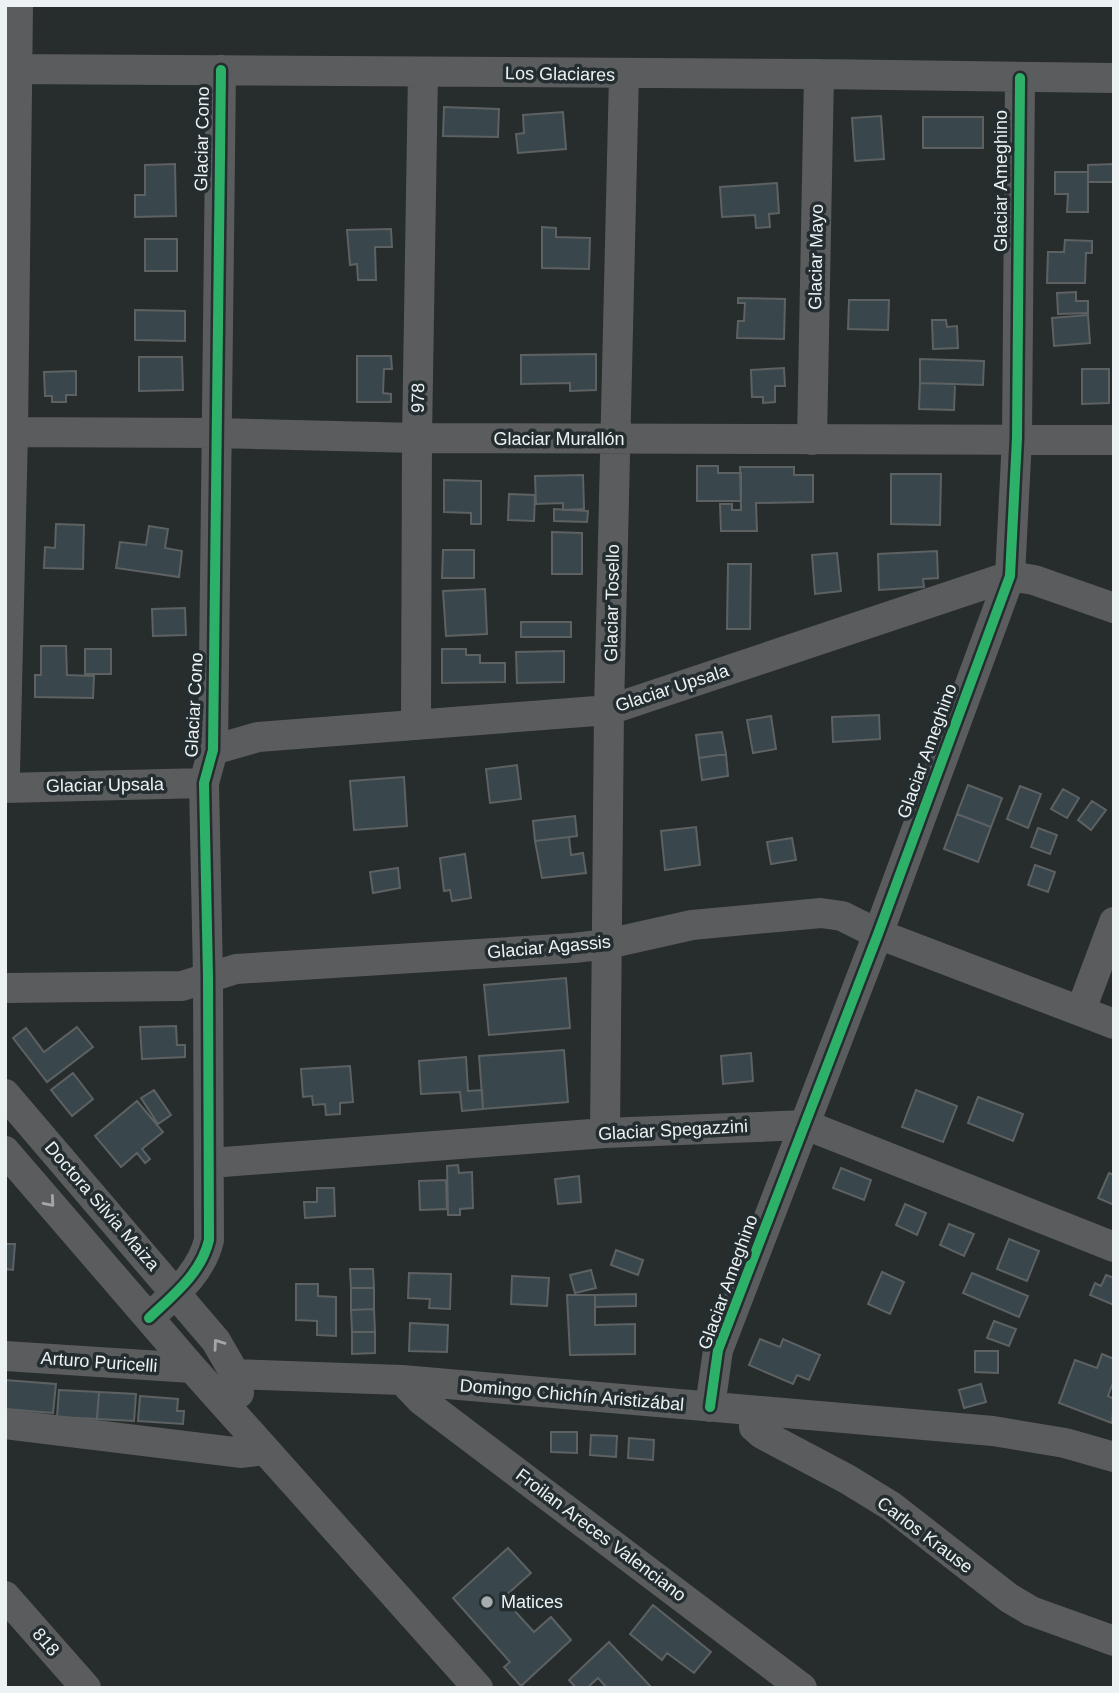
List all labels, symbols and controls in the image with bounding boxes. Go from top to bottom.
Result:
street label: Los Glaciares [505,63,615,85]
street label: Glaciar Cono [191,86,213,192]
street label: Glaciar Ameghino [991,110,1011,252]
street label: Glaciar Mayo [805,204,827,310]
street label: 978 [408,383,428,413]
street label: Glaciar Murallón [493,429,625,449]
street label: Glaciar Tosello [601,544,623,662]
street label: Glaciar Cono [181,652,207,758]
street label: Glaciar Upsala [613,660,732,716]
street label: Glaciar Ameghino [893,681,961,821]
street label: Glaciar Upsala [46,774,165,796]
street label: Glaciar Agassis [486,932,612,962]
street label: Glaciar Spegazzini [598,1116,748,1144]
street label: Doctora Silvia Maiza [41,1138,164,1275]
one-way arrow [42,1194,54,1207]
street label: Glaciar Ameghino [694,1212,762,1352]
one-way arrow [214,1339,226,1352]
street label: Arturo Puricelli [40,1348,158,1376]
street label: Domingo Chichín Aristizábal [459,1375,685,1415]
street label: Froilan Areces Valenciano [512,1464,690,1606]
street label: Carlos Krause [873,1493,977,1577]
place label: Matices [501,1592,563,1612]
marker: Matices [479,1594,495,1610]
street label: 818 [29,1624,63,1660]

